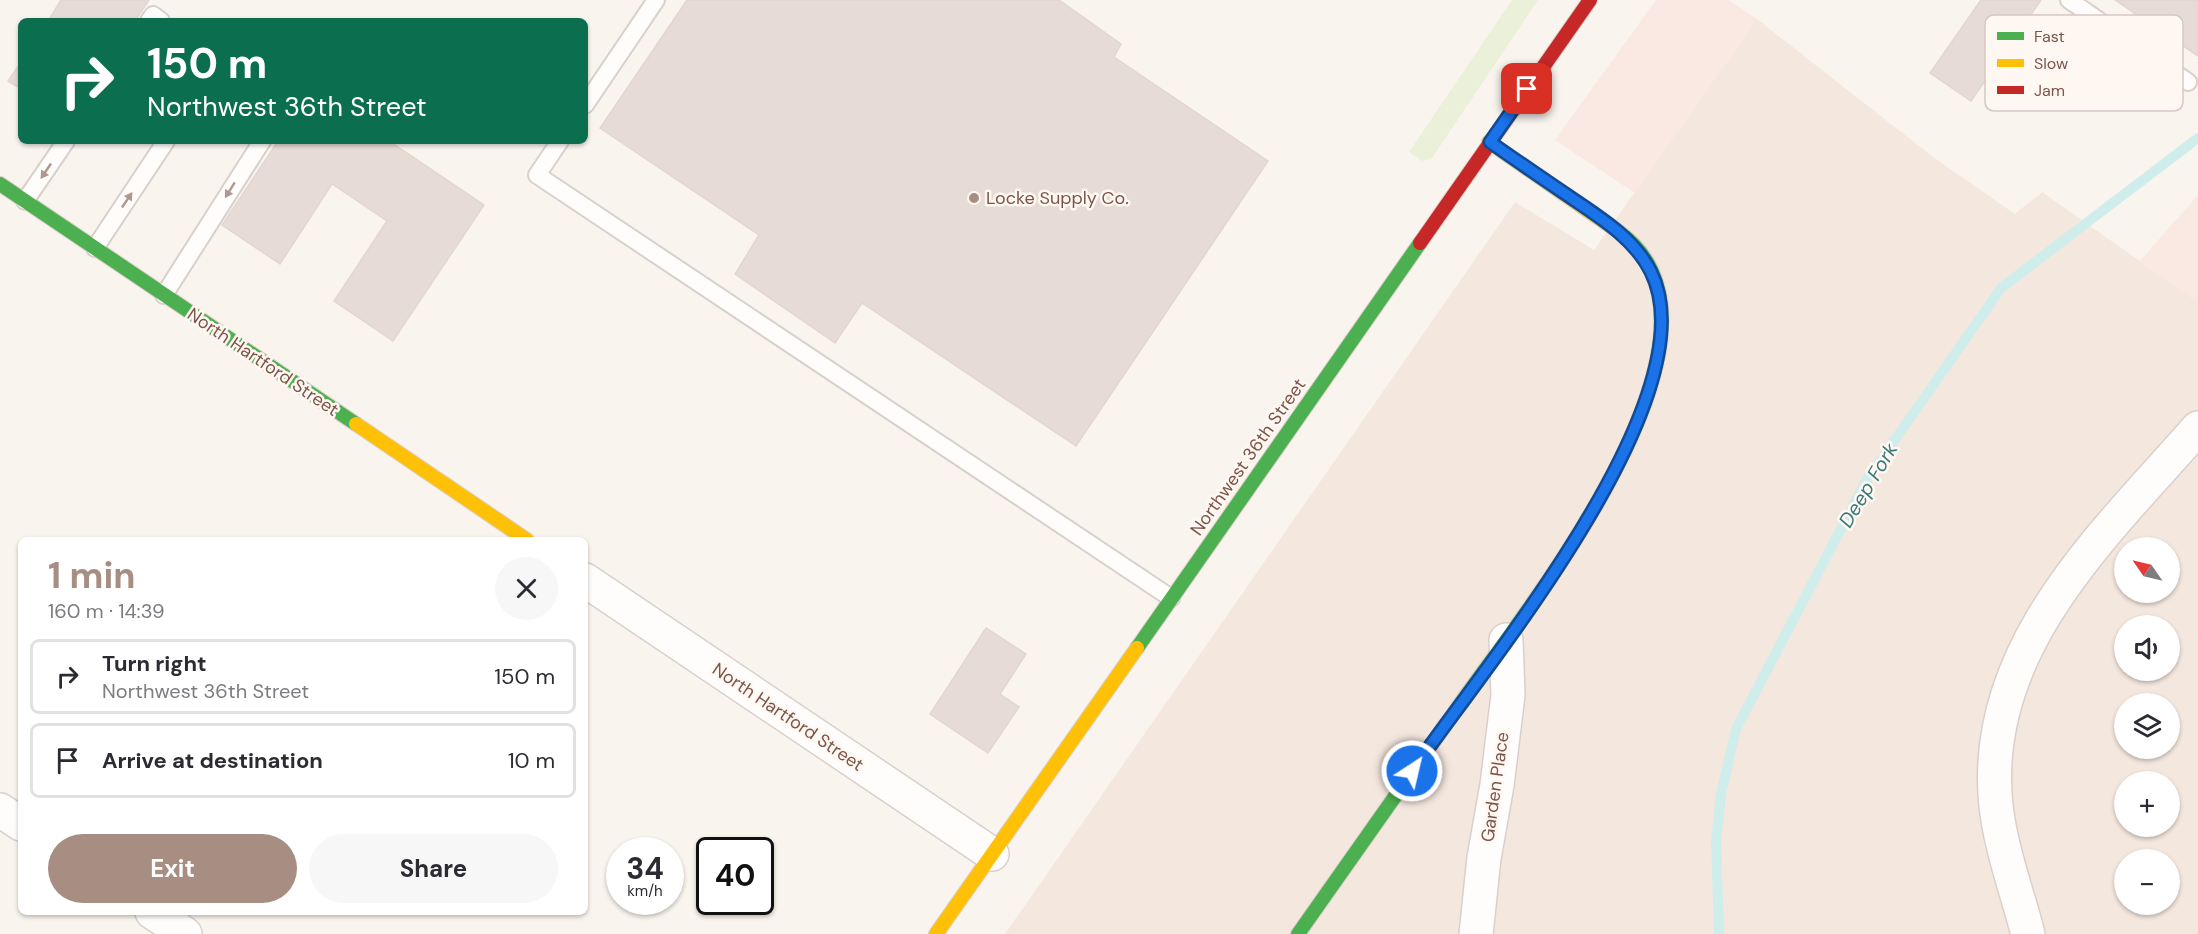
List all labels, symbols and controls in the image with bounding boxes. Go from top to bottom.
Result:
legend [1985,15,2183,111]
text: Fast [2034,26,2065,47]
text: 150 m [147,36,267,91]
icon: right [48,42,126,120]
text: Slow [2034,53,2068,74]
pin [1501,63,1552,114]
icon: arrive [1510,72,1543,105]
text: Jam [2034,80,2065,101]
text: Northwest 36th Street [147,89,427,124]
one-way arrow [41,163,52,179]
one-way arrow [225,182,236,199]
place label: Locke Supply Co. [986,186,1129,210]
marker: Locke Supply Co. [967,191,981,205]
one-way arrow [121,192,133,208]
street label: North Hartford Street [183,302,343,422]
street label: Northwest 36th Street [1185,374,1311,540]
water label: Deep Fork [1833,437,1904,532]
north arrow [2114,537,2180,603]
map controls [2114,537,2180,915]
text: 1 min [48,552,136,599]
button: close [495,557,558,620]
text: 160 m · 14:39 [48,598,164,624]
button: sound [2114,615,2180,681]
text: Turn right [102,649,207,678]
street label: North Hartford Street [708,657,868,777]
icon: right [51,660,84,693]
text: 150 m [494,662,555,691]
text: Northwest 36th Street [102,678,309,704]
button: layers [2114,693,2180,759]
street label: Garden Place [1475,730,1515,844]
position arrow [1380,739,1444,803]
icon: arrive [51,744,84,777]
text: Arrive at destination [102,746,323,775]
text: 10 m [508,746,555,775]
button: + [2114,771,2180,837]
button: Exit [48,834,297,903]
button: Share [309,834,558,903]
speed limit sign: 40 [696,837,774,915]
text: 34 [626,849,664,888]
button: − [2114,849,2180,915]
text: km/h [627,881,663,901]

